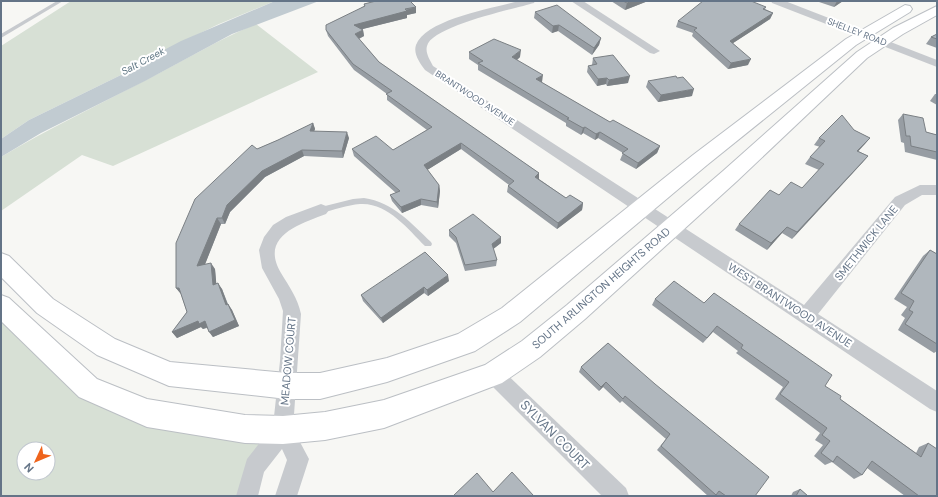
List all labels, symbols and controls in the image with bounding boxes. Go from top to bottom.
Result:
street label: SHELLEY ROAD [826,15,888,49]
water label: Salt Creek [119,44,168,78]
street label: BRANTWOOD AVENUE [433,68,517,128]
street label: SMETHWICK LANE [831,202,901,284]
street label: SOUTH ARLINGTON HEIGHTS ROAD [529,224,673,352]
street label: WEST BRANTWOOD AVENUE [725,260,855,350]
street label: MEADOW COURT [277,316,299,406]
street label: SYLVAN COURT [517,397,593,473]
north arrow [16,441,56,481]
text: N [21,460,37,476]

